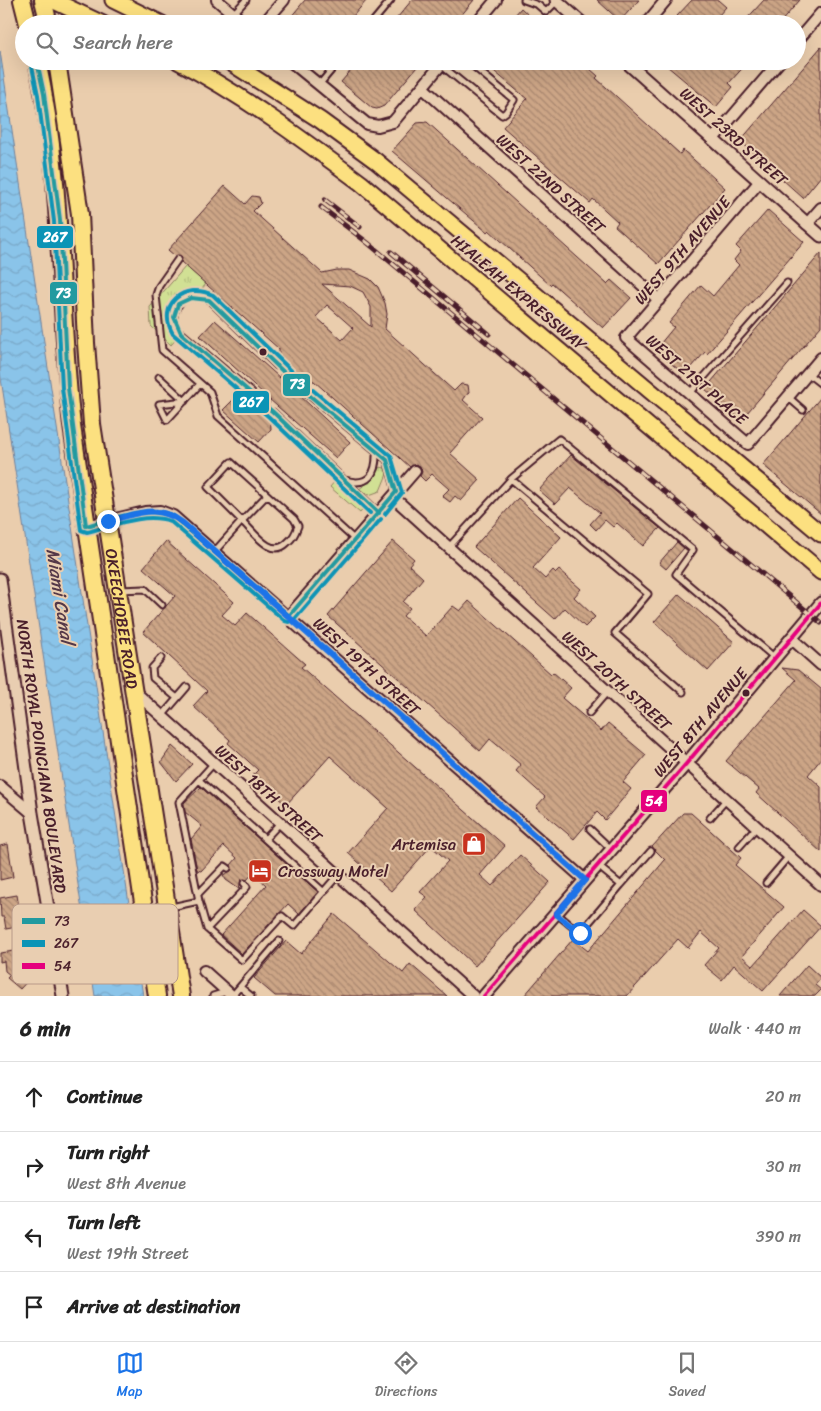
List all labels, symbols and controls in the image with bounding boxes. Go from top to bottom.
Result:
search box [15,15,806,70]
text: Search here [73,26,173,59]
icon: search [33,29,61,57]
street label: WEST 23RD STREET [673,80,795,194]
street label: WEST 22ND STREET [489,126,613,242]
street label: WEST 9TH AVENUE [627,188,739,311]
line badge: 267 [36,225,74,249]
text: 267 [42,225,68,250]
street label: HIALEAH EXPRESSWAY [444,227,594,359]
line badge: 73 [49,281,78,305]
text: 73 [55,281,71,306]
street label: WEST 21ST PLACE [639,326,755,433]
unlabelled marker [258,347,268,357]
text: 73 [289,372,305,397]
line badge: 73 [282,373,311,397]
line badge: 267 [232,390,270,414]
text: 267 [238,390,264,415]
route end [97,510,120,533]
water label: Miami Canal [37,546,84,650]
street label: OKEECHOBEE ROAD [97,546,147,691]
street label: WEST 19TH STREET [306,610,428,724]
street label: NORTH ROYAL POINCIANA BOULEVARD [8,617,75,895]
street label: WEST 20TH STREET [555,623,679,739]
street label: WEST 8TH AVENUE [645,660,756,784]
unlabelled marker [741,688,751,698]
street label: WEST 18TH STREET [208,737,330,851]
line badge: 54 [640,789,668,813]
text: 54 [645,789,663,814]
place label: Artemisa [391,830,456,859]
shop icon: Artemisa [461,831,487,857]
place label: Crossway Motel [278,857,389,886]
hotel icon: Crossway Motel [247,858,273,884]
legend [12,904,178,984]
text: 73 [54,909,70,934]
route start [569,922,592,945]
text: 267 [54,931,79,956]
text: 54 [54,954,72,979]
text: 6 min [20,1010,71,1048]
text: Walk · 440 m [708,1014,801,1043]
text: Continue [67,1080,143,1113]
text: 20 m [765,1082,801,1111]
icon: ahead [20,1083,48,1111]
text: Turn right [67,1136,149,1169]
text: 30 m [766,1152,801,1181]
icon: right [20,1153,48,1181]
text: West 8th Avenue [67,1169,186,1198]
text: Turn left [67,1206,140,1239]
text: 390 m [756,1222,801,1251]
icon: left [20,1223,48,1251]
text: West 19th Street [67,1239,189,1268]
text: Arrive at destination [67,1290,240,1323]
icon: arrive [20,1293,48,1321]
tab: Map [116,1349,144,1404]
tab: Directions [375,1349,437,1404]
tab: Saved [669,1349,705,1404]

